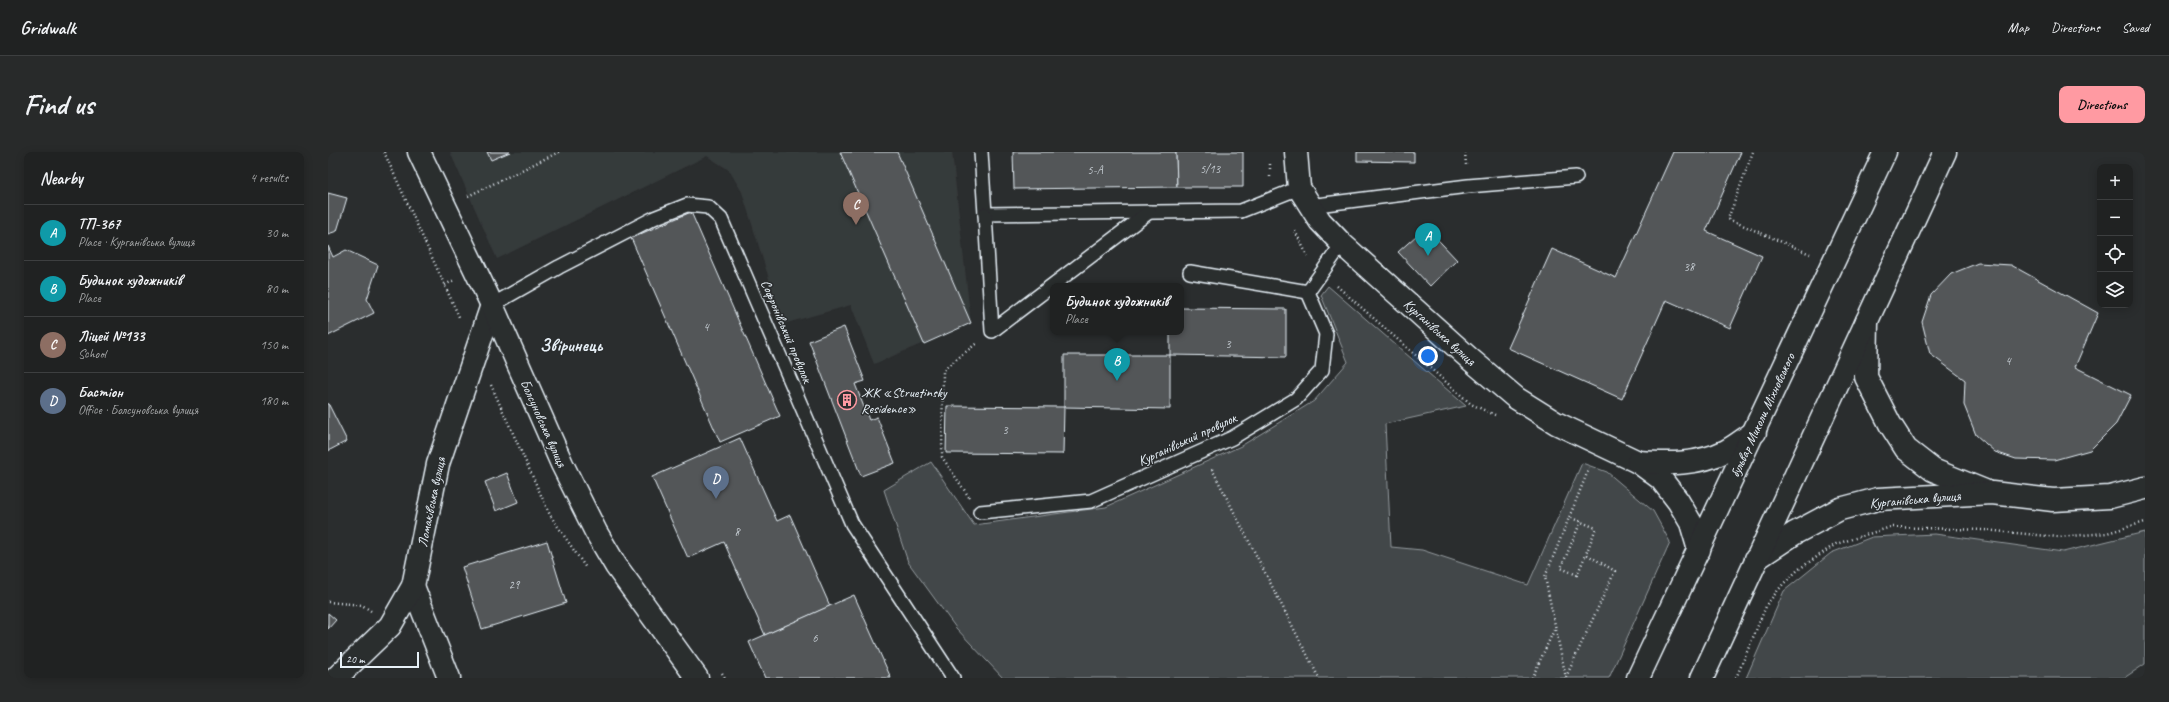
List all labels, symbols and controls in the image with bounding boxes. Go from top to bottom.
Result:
text: Gridwalk [20,16,76,40]
text: Map [2008,19,2029,36]
text: Directions [2051,19,2100,36]
text: Saved [2122,19,2149,36]
button: Directions [2059,86,2145,123]
text: Find us [24,87,94,122]
house number: 5/13 [1200,161,1222,177]
house number: 5-А [1087,162,1104,178]
map controls [2097,164,2133,308]
button: + [2097,164,2133,200]
text: Nearby [40,168,83,189]
text: 4 results [250,170,288,186]
pin: C [843,192,869,225]
button: − [2097,200,2133,236]
text: ТП-367 [78,215,120,234]
pin: A [1415,223,1441,256]
text: A [50,225,56,241]
text: 30 m [266,225,288,241]
text: Place · Курганівська вулиця [78,234,194,250]
button: locate [2097,236,2133,272]
house number: 38 [1684,259,1696,275]
text: Будинок художників [78,271,182,290]
button: layers [2097,272,2133,308]
street label: Софронівський провулок [757,277,817,387]
text: B [50,281,56,297]
text: 80 m [266,281,288,297]
popup [1050,283,1184,335]
text: Place [78,290,101,306]
text: Будинок художників [1065,292,1169,311]
street label: Курганівська вулиця [1400,295,1480,370]
text: Place [1065,311,1088,327]
house number: 4 [703,319,710,335]
text: Ліцей №133 [78,327,145,346]
district label: Звіринець [540,334,604,356]
house number: 3 [1225,336,1232,352]
text: C [50,337,56,353]
text: 150 m [260,337,288,353]
text: School [78,346,106,362]
your location [1418,346,1438,366]
pin: B [1104,348,1130,381]
street label: бульвар Миколи Міхновського [1726,349,1799,480]
house number: 4 [2005,353,2012,369]
street label: Болсуновська вулиця [517,377,571,471]
text: Бастіон [78,383,123,402]
place label: ЖК «Struetinsky Residence» [861,384,948,417]
building icon: ЖК «Struetinsky Residence» [836,389,858,411]
text: D [49,393,57,409]
text: 180 m [260,393,288,409]
text: Office · Болсуновська вулиця [78,402,198,418]
street label: Курганівський провулок [1135,408,1241,470]
house number: 3 [1002,422,1009,438]
street label: Ломаківська вулиця [414,455,449,549]
pin: D [703,466,729,499]
street label: Курганівська вулиця [1869,487,1962,512]
house number: 8 [734,524,741,540]
house number: 29 [509,577,521,593]
house number: 6 [812,630,818,646]
scale bar [340,650,419,669]
text: 20 m [346,652,365,666]

